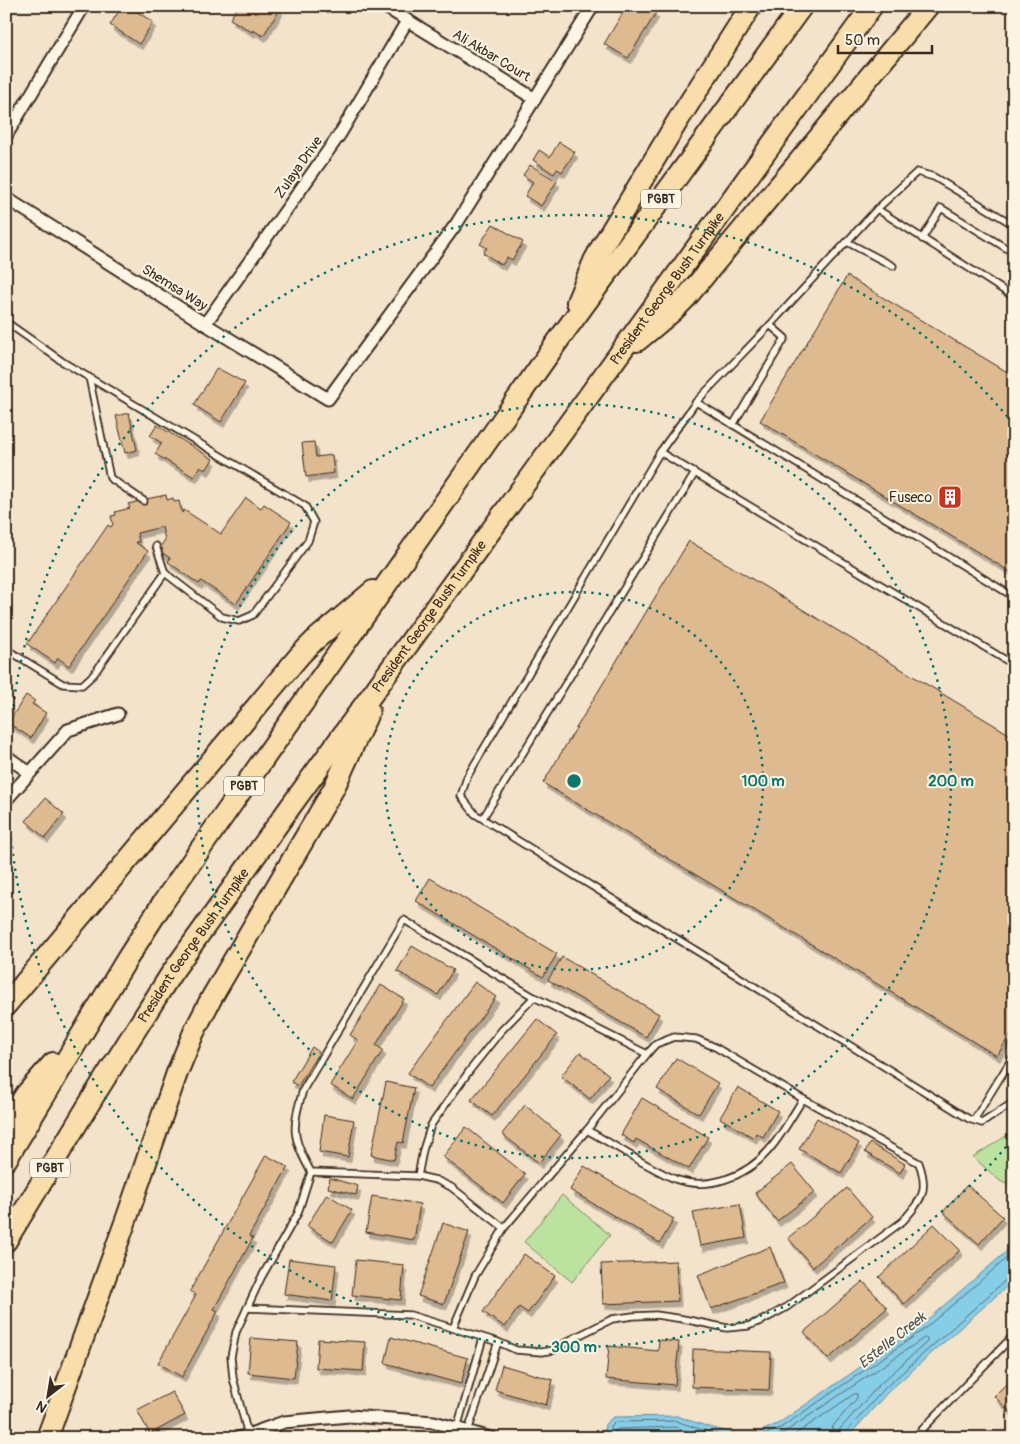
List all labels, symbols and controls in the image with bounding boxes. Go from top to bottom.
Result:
scale bar [838,22,931,54]
street label: Ali Akbar Court [450,25,534,86]
text: 50 m [845,31,880,50]
street label: Zulaya Drive [271,133,326,202]
road number: PGBT [641,190,681,208]
street label: President George Bush Turnpike [606,209,728,368]
street label: Shemsa Way [139,261,211,314]
building icon: Fuseco [937,484,963,510]
place label: Fuseco [889,489,932,506]
street label: President George Bush Turnpike [368,537,490,696]
centre of rings [565,772,583,790]
text: 100 m [742,772,784,791]
text: 200 m [928,772,974,791]
road number: PGBT [224,776,264,796]
street label: President George Bush Turnpike [134,865,253,1026]
road number: PGBT [30,1158,70,1178]
water label: Estelle Creek [855,1307,931,1373]
text: 300 m [551,1338,597,1357]
north arrow [22,1372,72,1422]
text: N [33,1397,50,1416]

